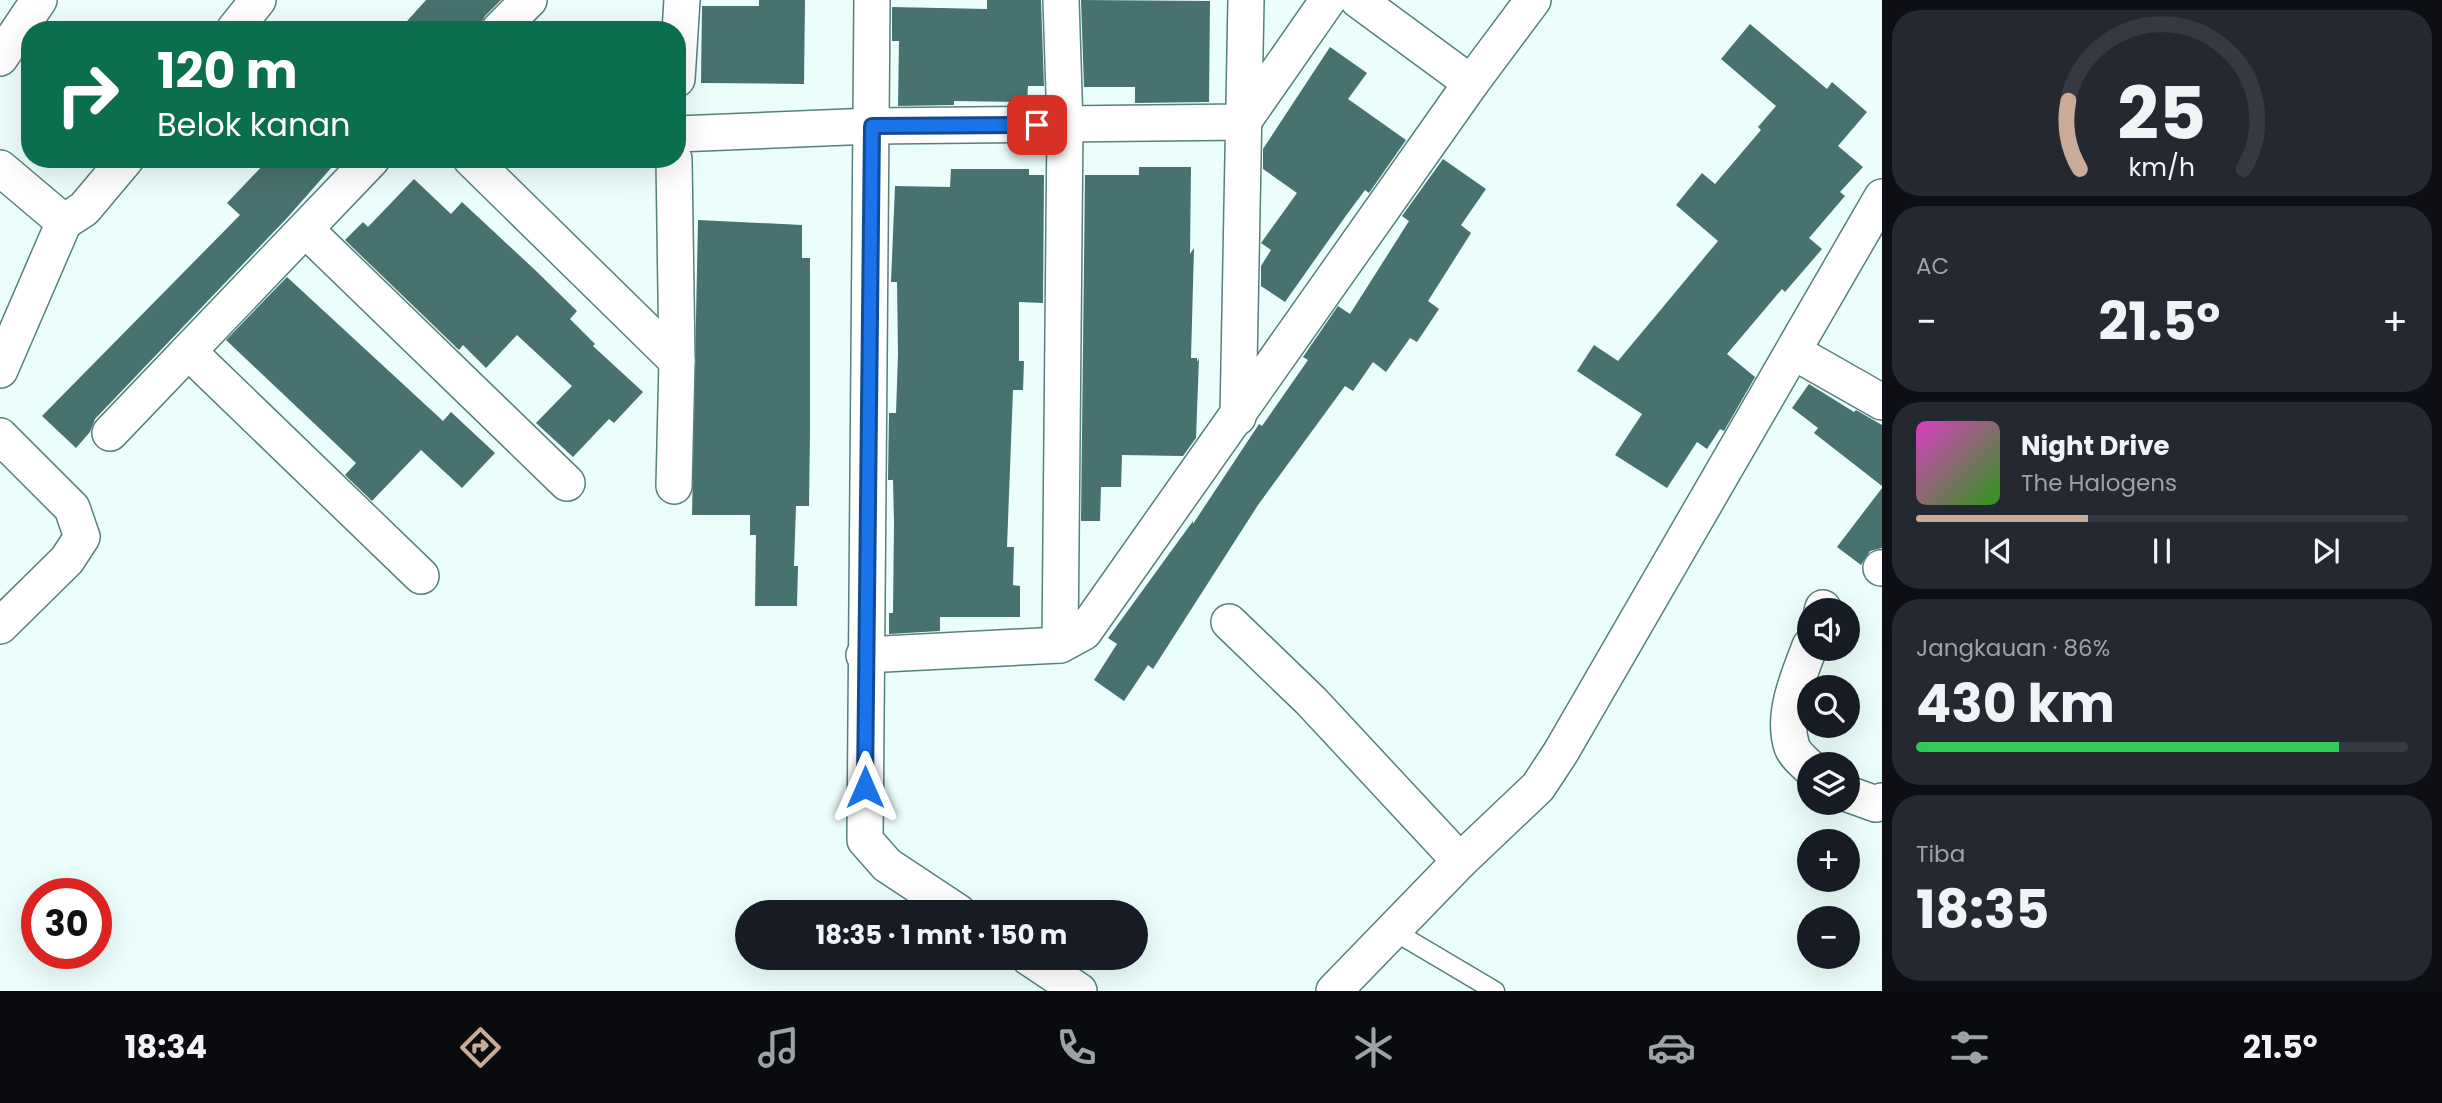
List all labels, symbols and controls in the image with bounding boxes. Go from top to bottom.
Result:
text: 120 m [157,37,298,105]
icon: right [42,49,133,140]
text: 25 [2118,63,2206,164]
pin [1007,95,1067,155]
text: Belok kanan [157,102,351,147]
icon: arrive [1018,106,1056,144]
text: km/h [2129,150,2195,185]
text: AC [1916,250,1949,282]
text: 21.5° [2099,285,2220,358]
text: − [1916,295,1937,348]
text: + [2382,295,2408,348]
text: Night Drive [2021,428,2169,464]
text: The Halogens [2021,467,2177,499]
icon: previous [1979,532,2017,570]
icon: pause [2143,532,2181,570]
icon: next [2307,532,2345,570]
map controls [1797,598,1860,969]
button: sound [1797,598,1860,661]
text: Jangkauan · 86% [1916,632,2110,664]
text: 430 km [1916,667,2115,740]
button: search [1797,675,1860,738]
position arrow [828,750,902,824]
button: layers [1797,752,1860,815]
button: + [1797,829,1860,892]
text: Tiba [1916,838,1965,870]
text: 18:35 [1916,873,2049,946]
speed limit sign: 30 [21,878,112,969]
button: − [1797,906,1860,969]
text: 18:35 · 1 mnt · 150 m [816,917,1067,953]
icon: directions [456,1023,505,1072]
icon: music [754,1023,803,1072]
icon: phone [1052,1023,1101,1072]
icon: climate [1349,1023,1398,1072]
icon: car [1647,1023,1696,1072]
icon: filters [1945,1023,1994,1072]
text: 18:34 [124,1024,207,1069]
text: 21.5° [2243,1024,2318,1069]

